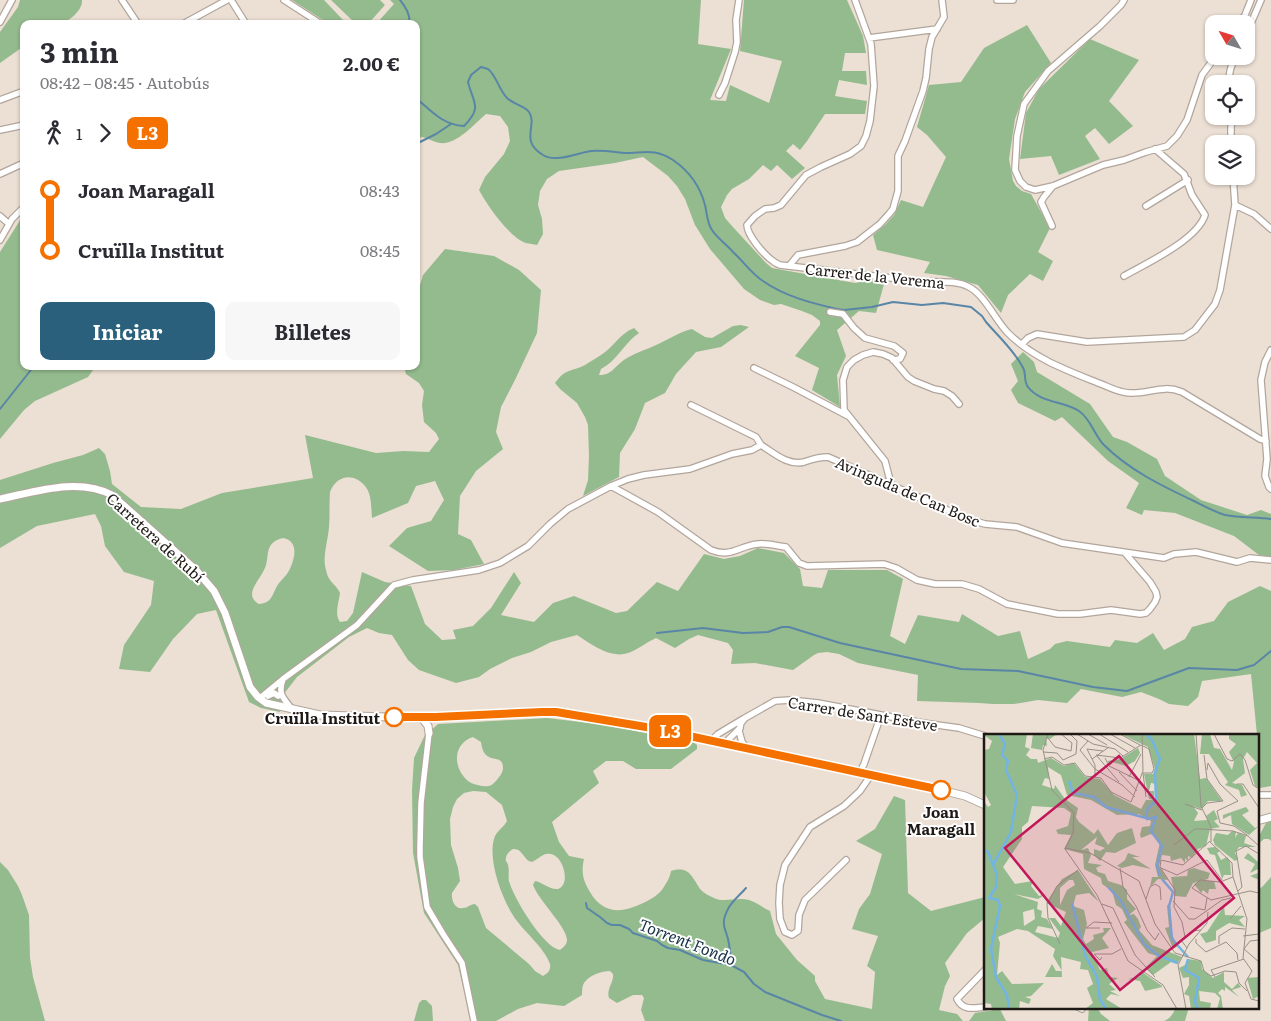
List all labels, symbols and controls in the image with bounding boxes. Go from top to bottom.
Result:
north arrow [1205,15,1255,65]
map controls [1205,15,1255,185]
text: 3 min [40,30,119,72]
text: 2.00 € [343,49,400,77]
text: 08:42 – 08:45 · Autobús [40,70,209,94]
button: locate [1205,75,1255,125]
icon: walk [40,119,68,147]
icon: forward [91,119,119,147]
text: L3 [137,119,158,146]
text: 1 [76,121,83,145]
button: layers [1205,135,1255,185]
text: Joan Maragall [78,176,215,204]
text: 08:43 [359,178,400,202]
text: Cruïlla Institut [78,236,224,264]
text: 08:45 [360,238,400,262]
street label: Carrer de la Verema [804,256,947,294]
button: Iniciar [40,302,215,360]
button: Billetes [225,302,400,360]
street label: Avinguda de Can Bosc [832,450,984,532]
street label: Carretera de Rubí [102,487,210,587]
street label: Carrer de Sant Esteve [787,690,940,736]
place label: Cruïlla Institut [265,706,380,729]
marker: Cruïlla Institut [384,707,404,727]
line badge: L3 [648,715,692,747]
text: L3 [659,717,681,744]
inset map [984,734,1258,1008]
marker: Joan Maragall [931,780,951,800]
place label: Joan Maragall [907,800,976,840]
water label: Torrent Fondo [636,912,740,970]

